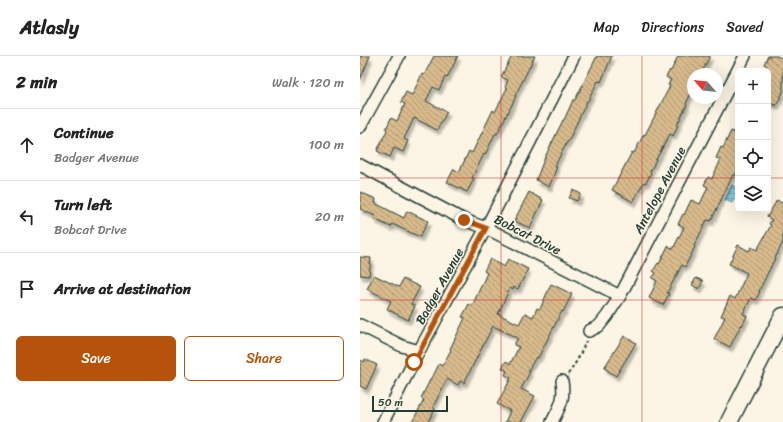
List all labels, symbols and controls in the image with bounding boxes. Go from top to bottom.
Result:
text: Atlasly [20,11,79,44]
text: Map [593,15,619,40]
text: Directions [641,15,704,40]
text: Saved [726,15,763,40]
text: 2 min [16,67,57,97]
north arrow [687,68,723,104]
map controls [735,68,771,212]
button: + [735,68,771,104]
text: Walk · 120 m [272,71,344,94]
button: − [735,104,771,140]
text: Continue [54,120,114,146]
text: 100 m [309,133,344,156]
icon: ahead [16,134,38,156]
button: locate [735,140,771,176]
street label: Antelope Avenue [626,142,692,239]
text: Badger Avenue [54,146,139,169]
button: layers [735,176,771,212]
text: Turn left [54,192,112,218]
text: 20 m [315,205,344,228]
icon: left [16,206,38,228]
street label: Bobcat Drive [490,208,566,261]
route end [455,211,473,229]
text: Bobcat Drive [54,218,127,241]
street label: Badger Avenue [409,243,470,329]
text: Arrive at destination [54,276,191,302]
icon: arrive [16,278,38,300]
button: Save [16,336,176,381]
button: Share [184,336,344,381]
route start [405,353,423,371]
text: 50 m [378,393,403,412]
scale bar [372,394,448,413]

